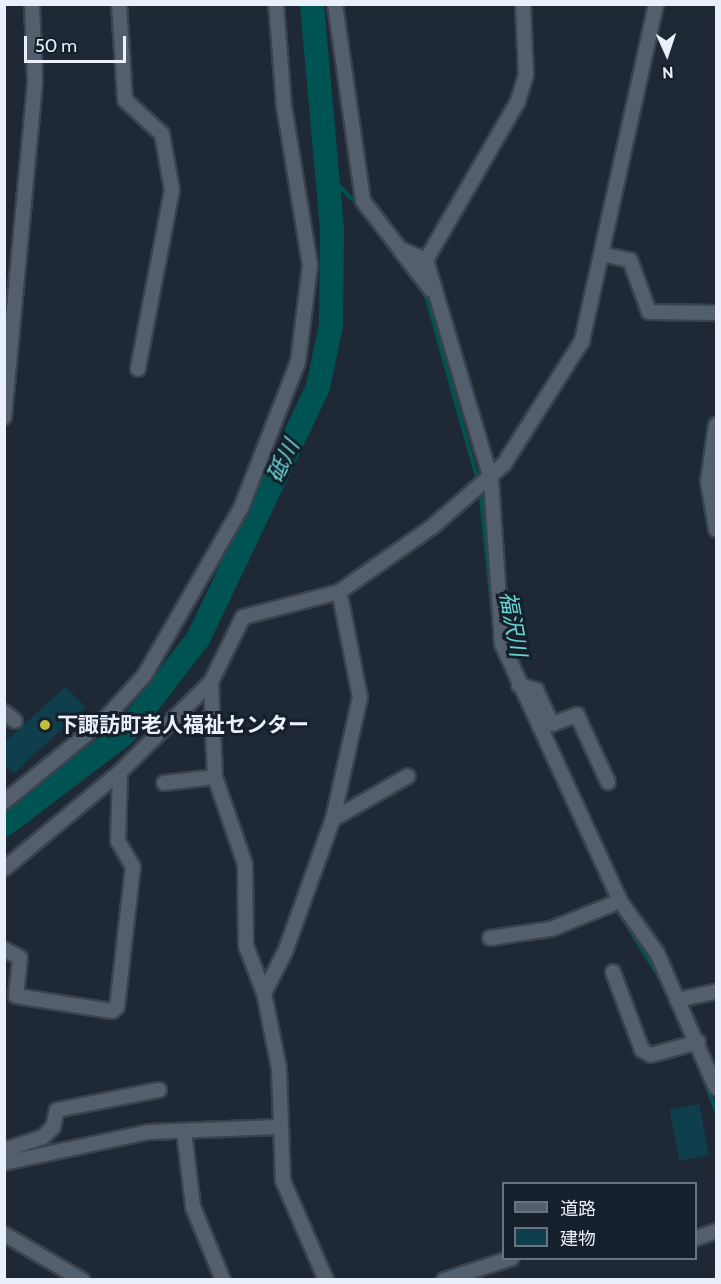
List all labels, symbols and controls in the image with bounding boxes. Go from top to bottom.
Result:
scale bar [27,24,129,62]
north arrow [637,24,697,84]
text: 50 m [35,35,77,57]
text: N [662,63,674,82]
water label: 砥川 [261,435,305,487]
water label: 福沢川 [494,589,532,659]
place label: 下諏訪町老人福祉センター [57,712,309,738]
marker: 下諏訪町老人福祉センター [38,718,52,732]
legend [502,1182,697,1260]
text: 道路 [560,1198,596,1220]
text: 建物 [560,1228,596,1250]

